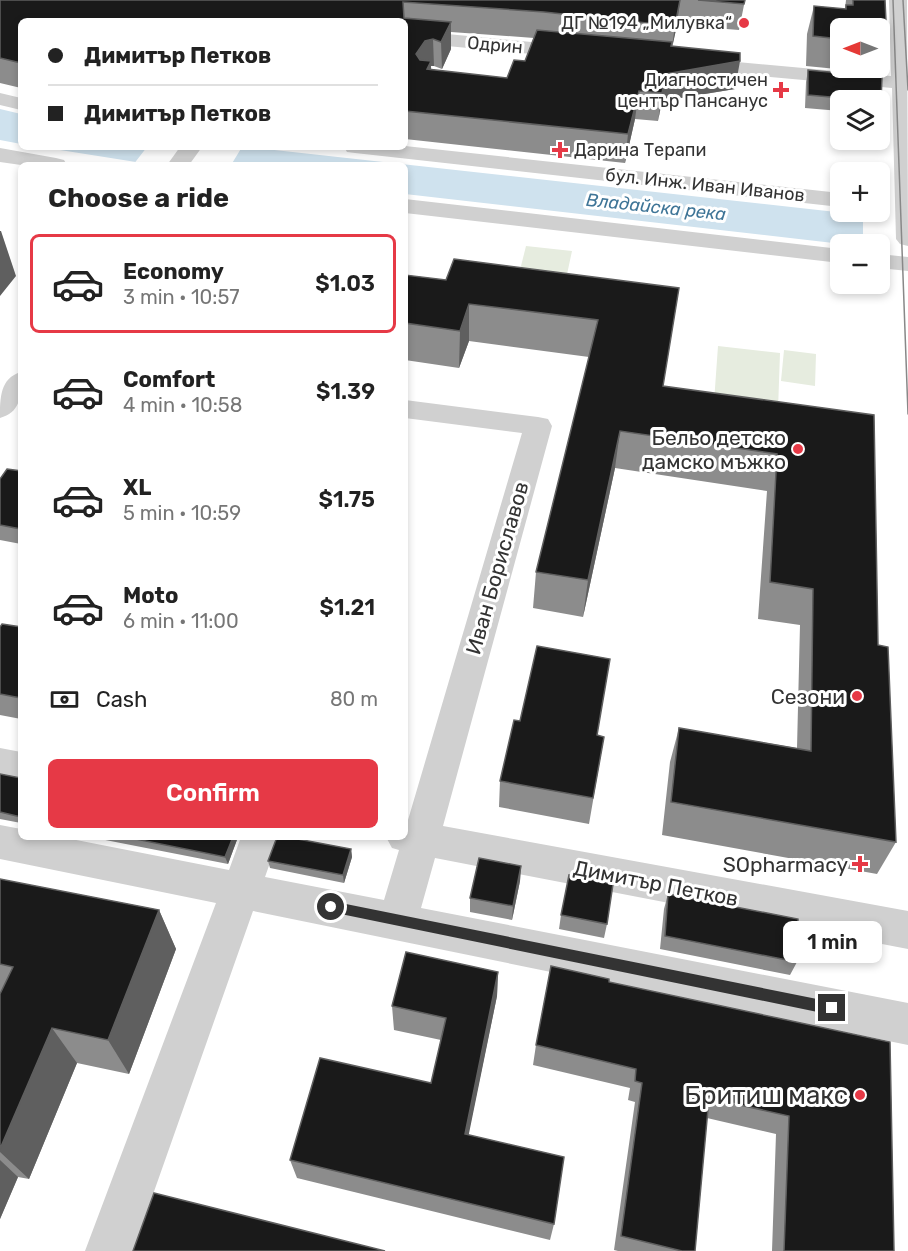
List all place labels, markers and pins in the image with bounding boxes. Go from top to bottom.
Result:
place label: ДГ №194 „Милувка“ [561,12,732,34]
marker: ДГ №194 „Милувка“ [737,16,751,30]
place label: Диагностичен център Пансанус [617,69,768,112]
marker: Диагностичен център Пансанус [772,81,790,99]
place label: Дарина Терапи [574,139,706,161]
marker: Дарина Терапи [551,141,569,159]
place label: Бельо детско дамско мъжко [642,425,786,474]
marker: Бельо детско дамско мъжко [791,442,805,456]
place label: Сезони [771,684,845,709]
marker: Сезони [850,689,864,703]
place label: SOpharmacy [723,852,848,877]
marker: SOpharmacy [853,857,867,871]
place label: Бритиш макс [684,1080,848,1111]
marker: Бритиш макс [853,1088,867,1102]

